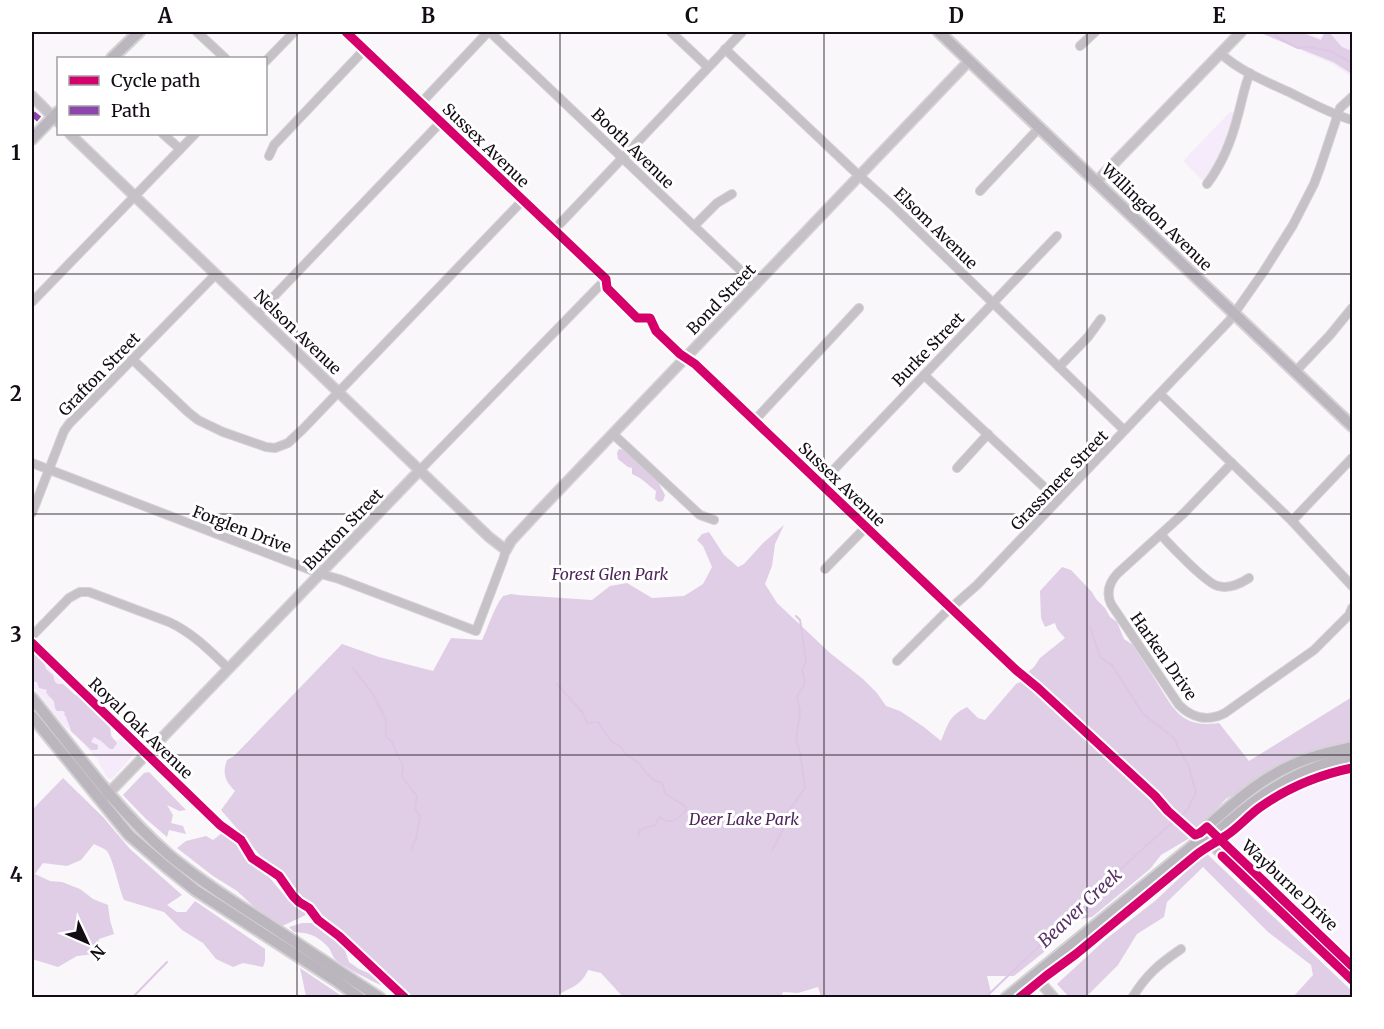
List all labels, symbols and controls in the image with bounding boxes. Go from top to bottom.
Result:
text: A [157,3,173,28]
text: B [421,3,435,28]
text: C [685,3,699,28]
text: D [948,3,964,28]
text: E [1212,3,1226,28]
legend [57,57,267,135]
text: Cycle path [111,69,201,92]
text: Path [111,99,151,122]
street label: Sussex Avenue [438,99,534,191]
street label: Booth Avenue [588,104,678,192]
text: 1 [11,140,21,165]
street label: Willingdon Avenue [1097,159,1216,275]
street label: Elsom Avenue [890,183,982,273]
street label: Bond Street [682,259,760,338]
street label: Nelson Avenue [250,285,346,379]
street label: Burke Street [888,307,969,390]
street label: Grafton Street [54,327,144,420]
text: 2 [10,381,22,406]
street label: Grassmere Street [1006,425,1112,534]
street label: Sussex Avenue [794,438,890,530]
street label: Buxton Street [299,483,387,574]
street label: Forglen Drive [190,501,294,557]
park label: Forest Glen Park [551,564,669,584]
street label: Harken Drive [1127,608,1201,704]
text: 3 [10,622,22,647]
street label: Royal Oak Avenue [85,673,197,783]
park label: Deer Lake Park [688,809,799,829]
street label: Wayburne Drive [1237,835,1342,935]
text: 4 [10,862,23,887]
water label: Beaver Creek [1033,863,1126,952]
north arrow [57,912,117,972]
text: N [86,941,109,964]

